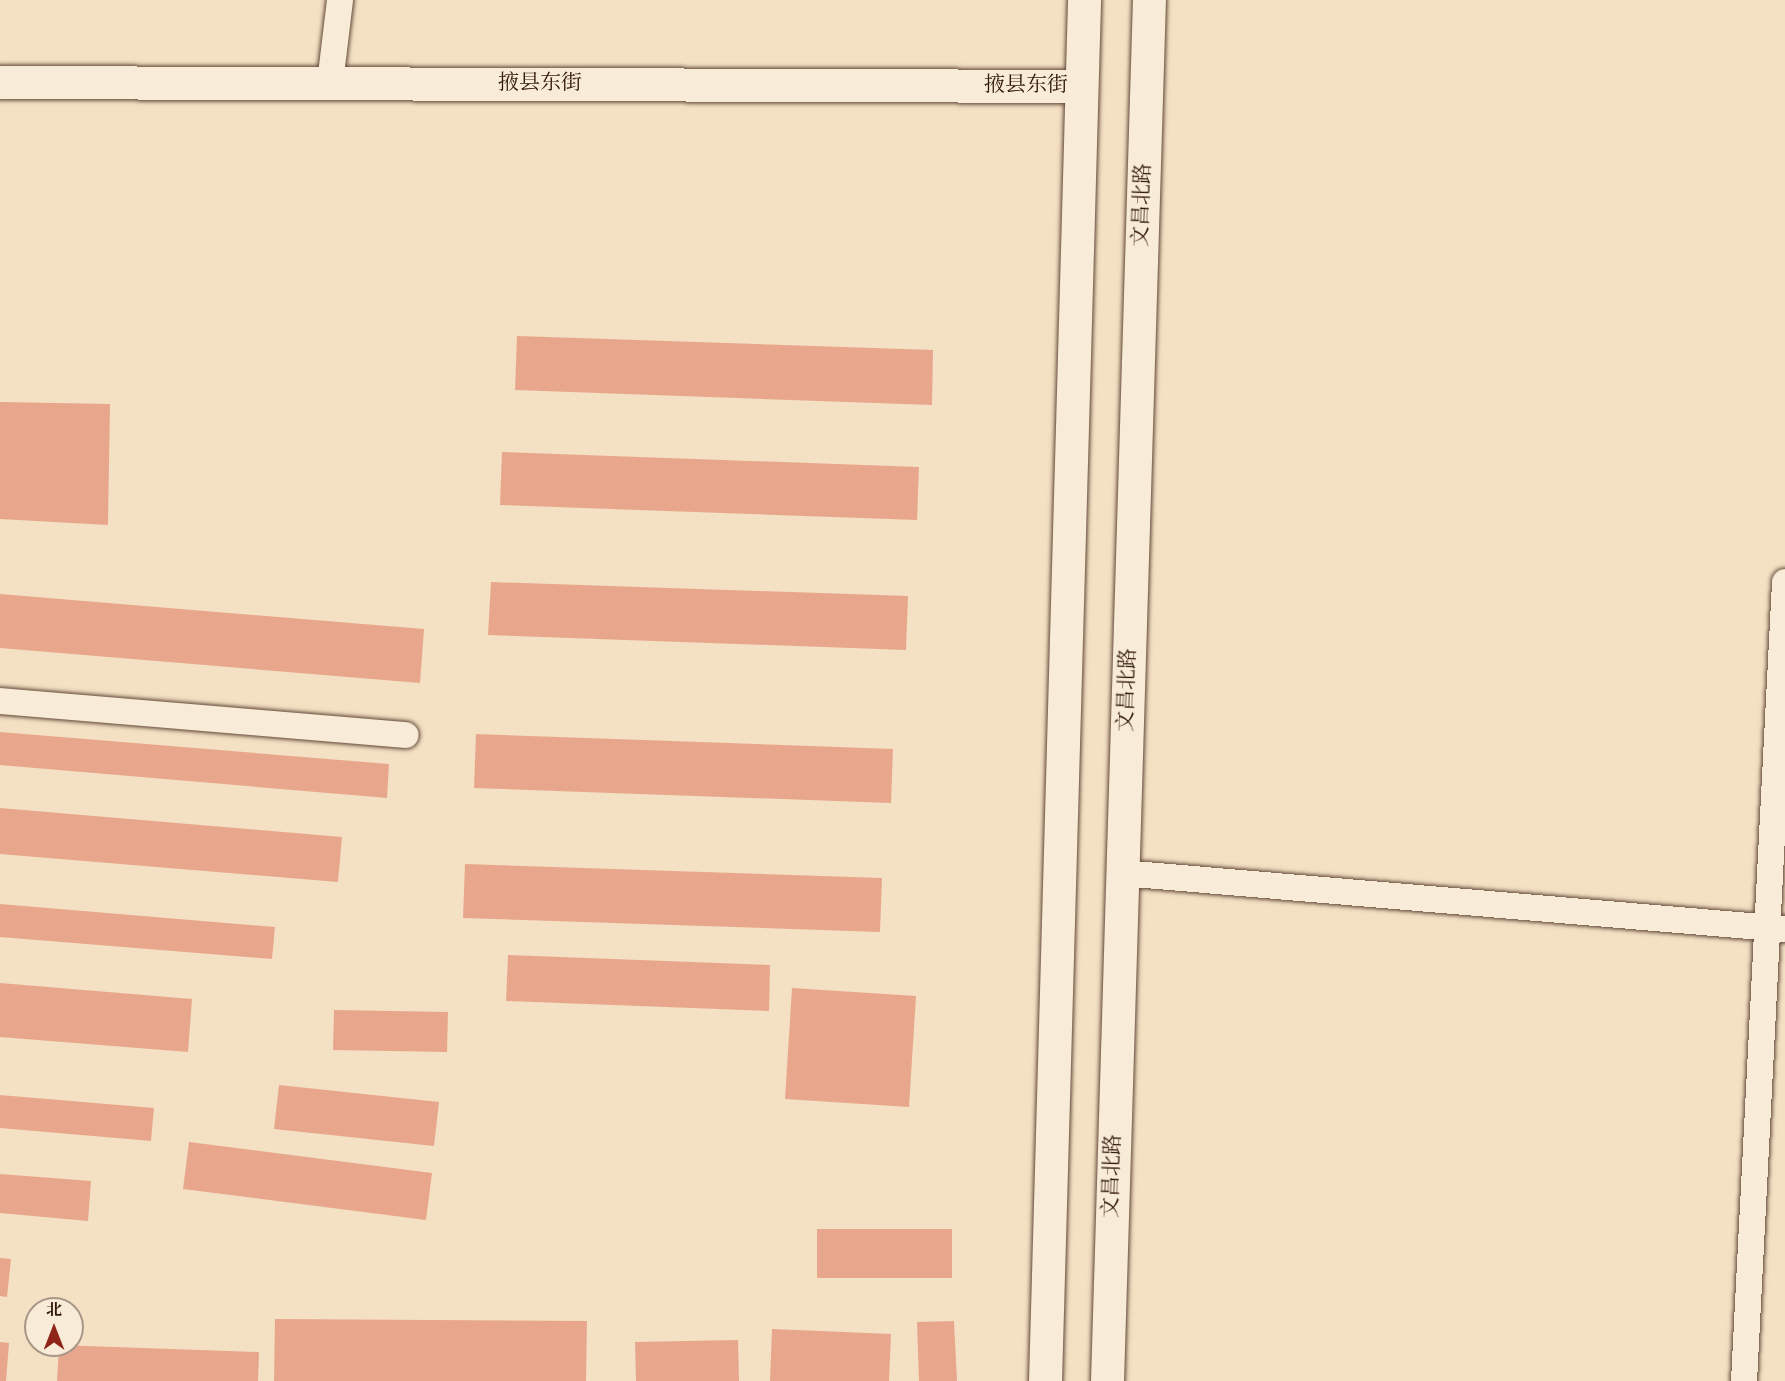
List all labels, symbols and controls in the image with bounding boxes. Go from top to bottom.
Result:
street label: 掖县东街 [498,71,582,97]
street label: 掖县东街 [984,73,1068,99]
street label: 文昌北路 [1129,163,1157,247]
street label: 文昌北路 [1114,648,1142,732]
street label: 文昌北路 [1099,1134,1127,1218]
north arrow [24,1297,84,1357]
text: 北 [46,1301,62,1321]

